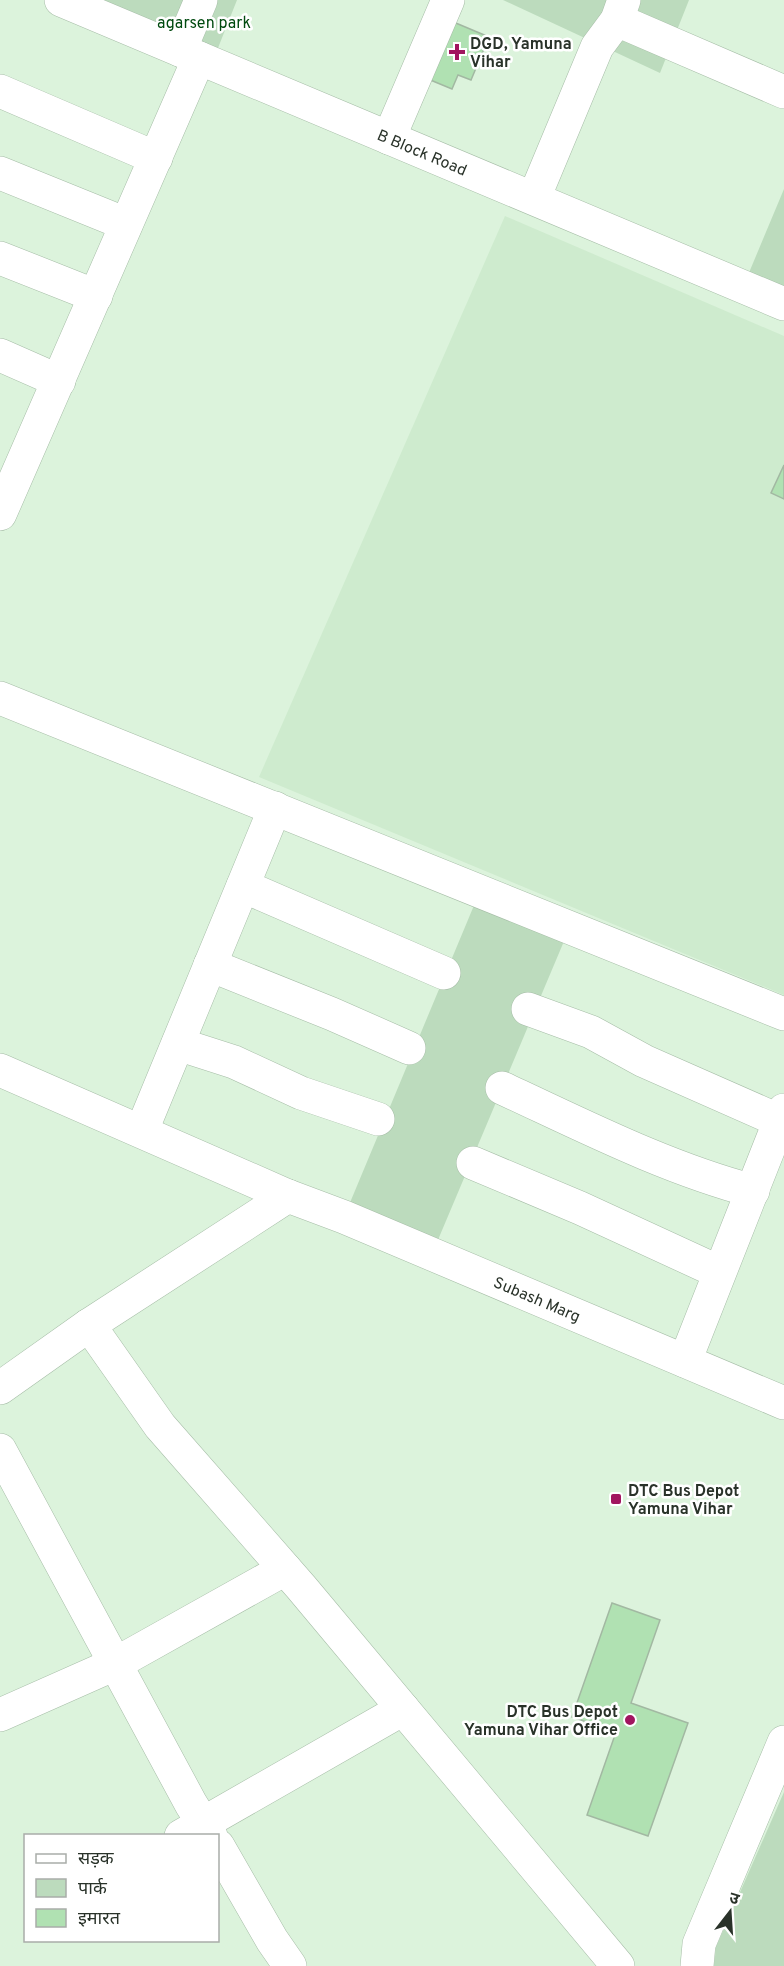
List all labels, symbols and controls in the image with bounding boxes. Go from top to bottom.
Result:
park label: agarsen park [157,14,251,34]
place label: DGD, Yamuna Vihar [470,35,572,73]
marker: DGD, Yamuna Vihar [448,43,466,61]
street label: B Block Road [374,126,469,182]
street label: Subash Marg [490,1273,583,1328]
place label: DTC Bus Depot Yamuna Vihar [628,1482,739,1520]
marker: DTC Bus Depot Yamuna Vihar [609,1492,623,1506]
place label: DTC Bus Depot Yamuna Vihar Office [464,1703,618,1741]
marker: DTC Bus Depot Yamuna Vihar Office [623,1713,637,1727]
legend [24,1834,219,1942]
text: सड़क [78,1848,115,1871]
text: पार्क [78,1877,108,1901]
north arrow [700,1882,760,1942]
text: उ [726,1889,742,1911]
text: इमारत [78,1908,121,1931]

